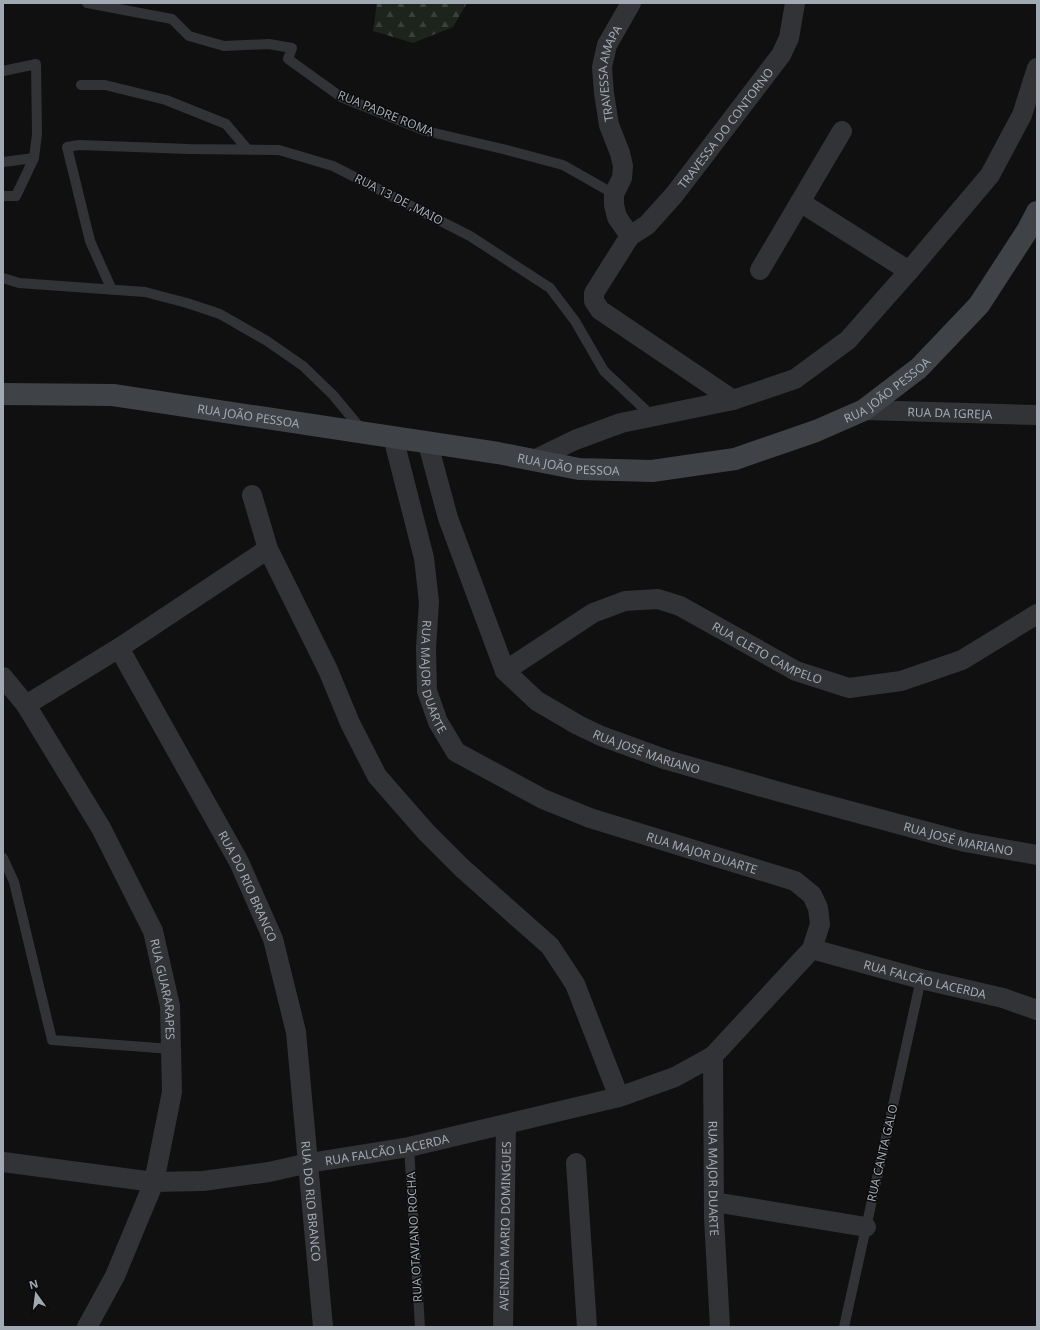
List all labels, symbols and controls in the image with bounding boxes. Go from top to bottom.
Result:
street label: TRAVESSA AMAPA [593,21,626,123]
street label: TRAVESSA DO CONTORNO [674,64,777,192]
street label: RUA PADRE ROMA [335,86,437,140]
street label: RUA 13 DE ,MAIO [352,169,446,229]
street label: RUA JOÃO PESSOA [841,353,934,426]
street label: RUA JOÃO PESSOA [196,399,301,432]
street label: RUA DA IGREJA [907,403,993,422]
street label: RUA JOÃO PESSOA [516,449,620,479]
street label: RUA CLETO CAMPELO [709,617,825,687]
street label: RUA MAJOR DUARTE [417,620,451,736]
street label: RUA JOSÉ MARIANO [590,725,702,777]
street label: RUA JOSÉ MARIANO [902,817,1015,859]
street label: RUA MAJOR DUARTE [644,827,760,877]
street label: RUA DO RIO BRANCO [215,828,282,944]
street label: RUA GUARARAPES [146,937,179,1040]
street label: RUA FALCÃO LACERDA [862,955,988,1002]
street label: RUA CANTA GALO [863,1102,901,1204]
street label: RUA MAJOR DUARTE [705,1121,723,1236]
street label: RUA FALCÃO LACERDA [324,1129,451,1169]
street label: RUA DO RIO BRANCO [297,1140,325,1262]
street label: AVENIDA MARIO DOMINGUES [495,1141,514,1311]
street label: RUA OTAVIANO ROCHA [402,1171,426,1303]
north arrow [16,1274,56,1314]
text: N [27,1275,40,1292]

